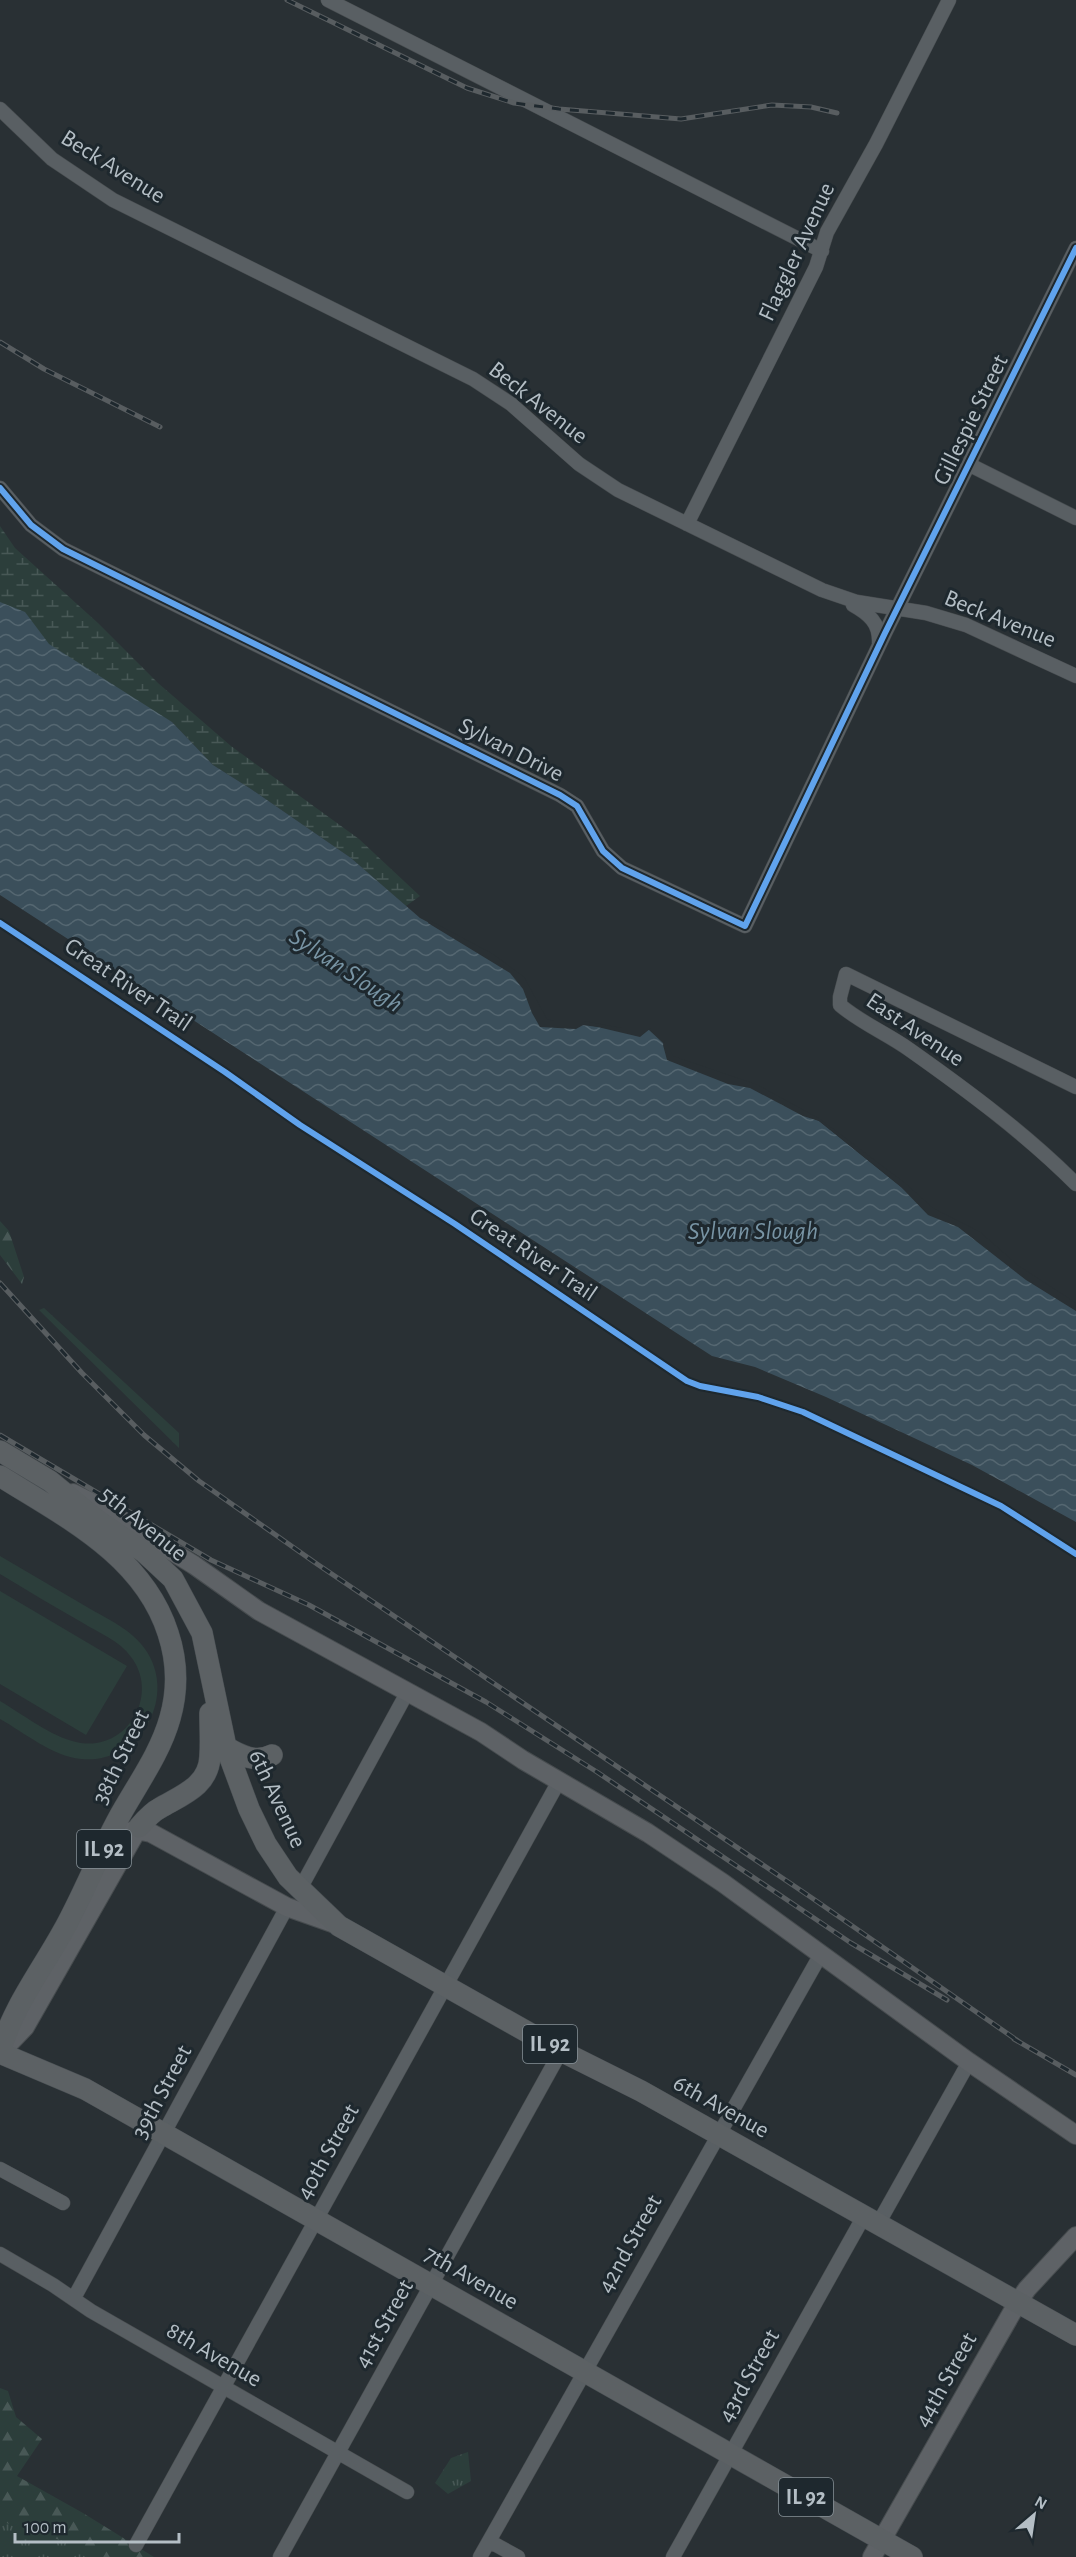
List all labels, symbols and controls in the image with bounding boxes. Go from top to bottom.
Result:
street label: Beck Avenue [57,126,169,208]
street label: Flaggler Avenue [755,179,839,325]
street label: Gillespie Street [929,351,1013,489]
street label: Beck Avenue [484,357,592,449]
street label: Beck Avenue [941,586,1059,652]
street label: Sylvan Drive [455,713,567,787]
water label: Sylvan Slough [285,923,407,1017]
street label: Great River Trail [60,934,196,1036]
street label: East Avenue [862,989,968,1071]
street label: Great River Trail [465,1204,601,1306]
water label: Sylvan Slough [688,1218,818,1244]
street label: 5th Avenue [95,1482,191,1566]
street label: 38th Street [88,1706,154,1808]
street label: 6th Avenue [244,1746,310,1852]
road number: IL 92 [77,1830,131,1868]
road number: IL 92 [523,2025,577,2063]
street label: 39th Street [128,2041,197,2143]
street label: 6th Avenue [669,2071,773,2143]
street label: 40th Street [292,2100,364,2204]
street label: 42nd Street [593,2191,667,2297]
street label: 7th Avenue [420,2242,522,2314]
street label: 41st Street [350,2276,418,2372]
street label: 8th Avenue [162,2318,266,2392]
street label: 43rd Street [714,2325,784,2426]
street label: 44th Street [910,2329,982,2431]
road number: IL 92 [779,2478,833,2516]
north arrow [1004,2485,1064,2545]
text: N [1032,2493,1050,2512]
scale bar [15,2506,178,2544]
text: 100 m [24,2519,67,2537]

